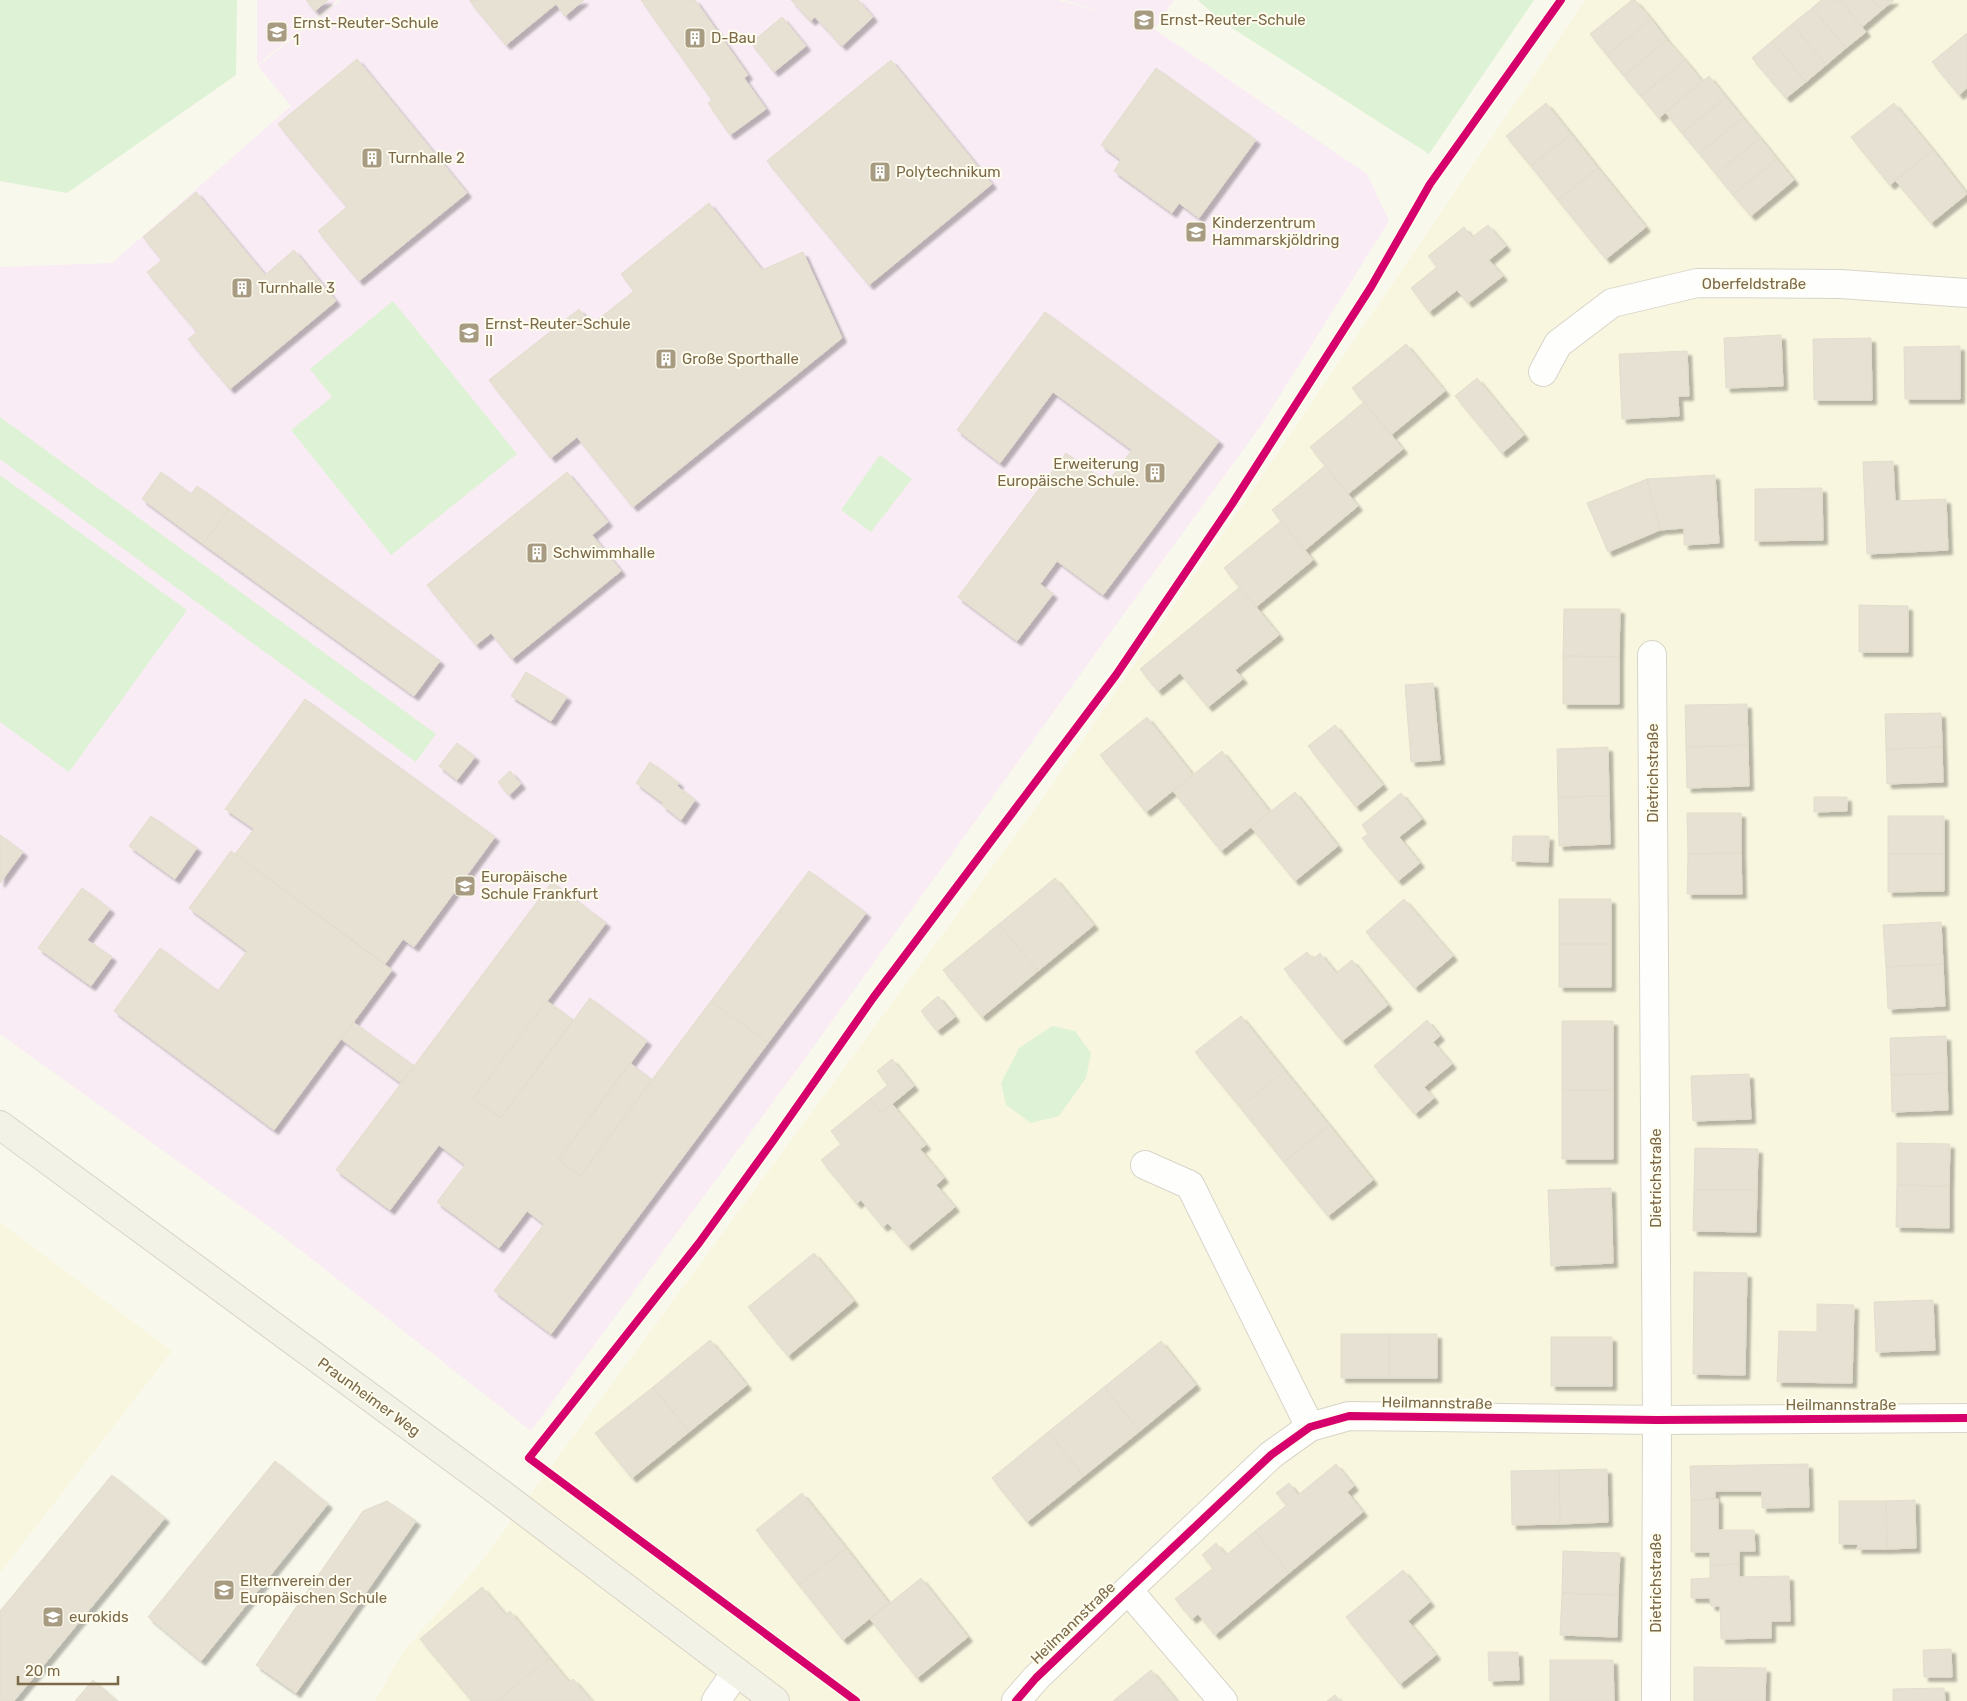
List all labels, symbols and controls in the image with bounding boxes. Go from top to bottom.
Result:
school or university icon: Ernst-Reuter-Schule [1132,8,1156,32]
place label: Ernst-Reuter-Schule [1160,11,1306,29]
place label: Ernst-Reuter-Schule 1 [293,14,439,49]
school or university icon: Ernst-Reuter-Schule 1 [265,20,289,44]
building icon: D-Bau [683,26,707,50]
place label: D-Bau [711,29,756,47]
building icon: Turnhalle 2 [360,146,384,170]
place label: Turnhalle 2 [388,149,465,167]
building icon: Polytechnikum [868,160,892,184]
place label: Polytechnikum [896,163,1001,181]
place label: Kinderzentrum Hammarskjöldring [1212,214,1339,249]
school or university icon: Kinderzentrum Hammarskjöldring [1184,220,1208,244]
street label: Oberfeldstraße [1702,275,1806,293]
building icon: Turnhalle 3 [230,276,254,300]
place label: Turnhalle 3 [258,279,335,297]
place label: Ernst-Reuter-Schule II [485,315,631,350]
school or university icon: Ernst-Reuter-Schule II [457,321,481,345]
building icon: Große Sporthalle [654,347,678,371]
place label: Große Sporthalle [682,350,799,368]
place label: Erweiterung Europäische Schule. [997,455,1139,490]
building icon: Erweiterung Europäische Schule. [1143,461,1167,485]
building icon: Schwimmhalle [525,541,549,565]
place label: Schwimmhalle [553,544,655,562]
street label: Dietrichstraße [1644,723,1662,823]
place label: Europäische Schule Frankfurt [481,868,598,903]
school or university icon: Europäische Schule Frankfurt [453,874,477,898]
street label: Dietrichstraße [1647,1128,1665,1228]
street label: Praunheimer Weg [314,1354,424,1440]
street label: Heilmannstraße [1381,1393,1493,1413]
street label: Heilmannstraße [1786,1396,1896,1414]
street label: Dietrichstraße [1647,1533,1665,1633]
place label: Elternverein der Europäischen Schule [240,1572,387,1607]
school or university icon: Elternverein der Europäischen Schule [212,1578,236,1602]
street label: Heilmannstraße [1027,1578,1119,1668]
school or university icon: eurokids [41,1605,65,1629]
place label: eurokids [69,1608,129,1626]
scale bar [18,1654,118,1686]
text: 20 m [25,1662,60,1680]

